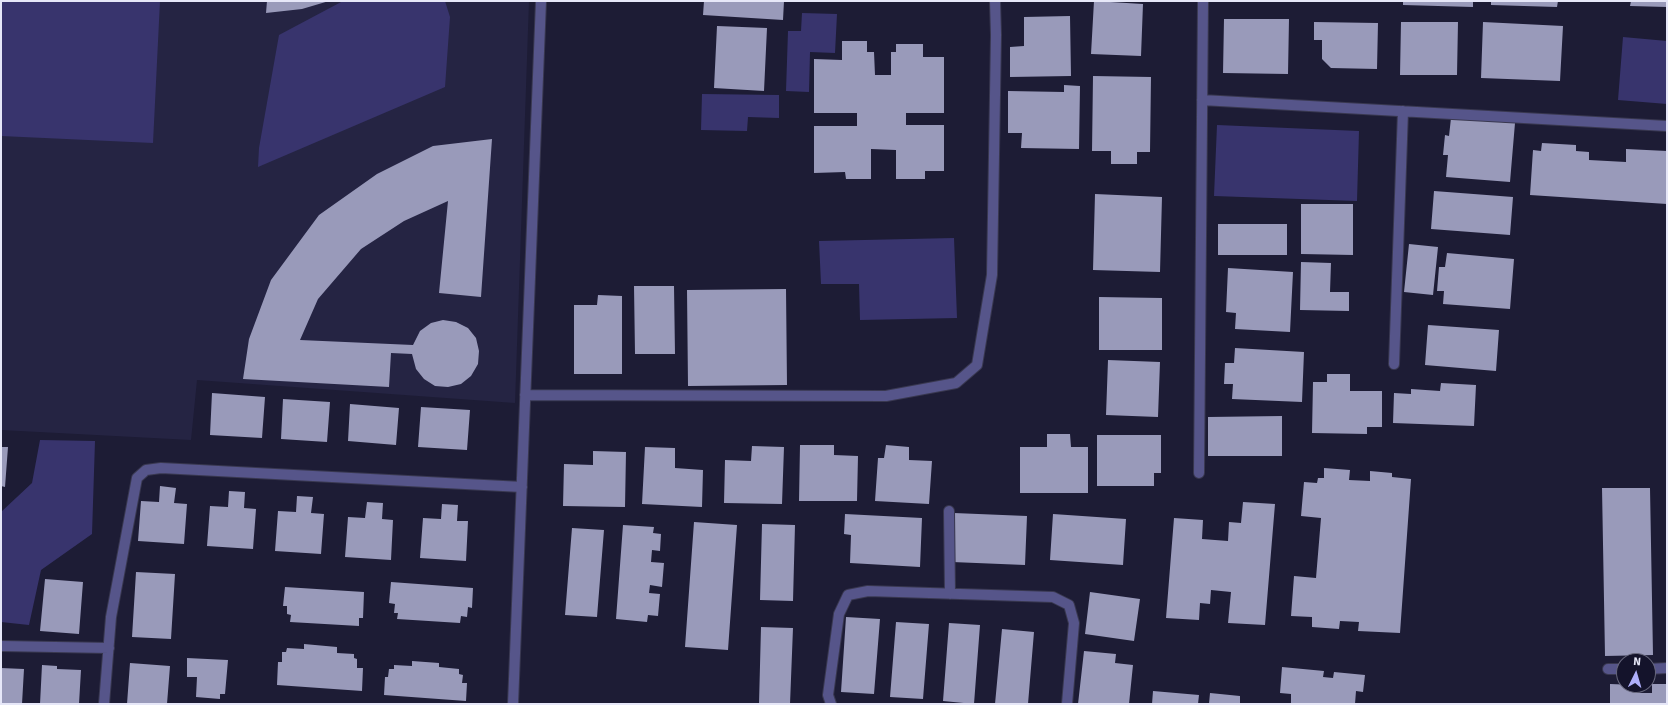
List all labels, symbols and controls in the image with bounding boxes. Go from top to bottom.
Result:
north arrow [1616,653,1656,693]
text: N [1633,655,1641,668]

